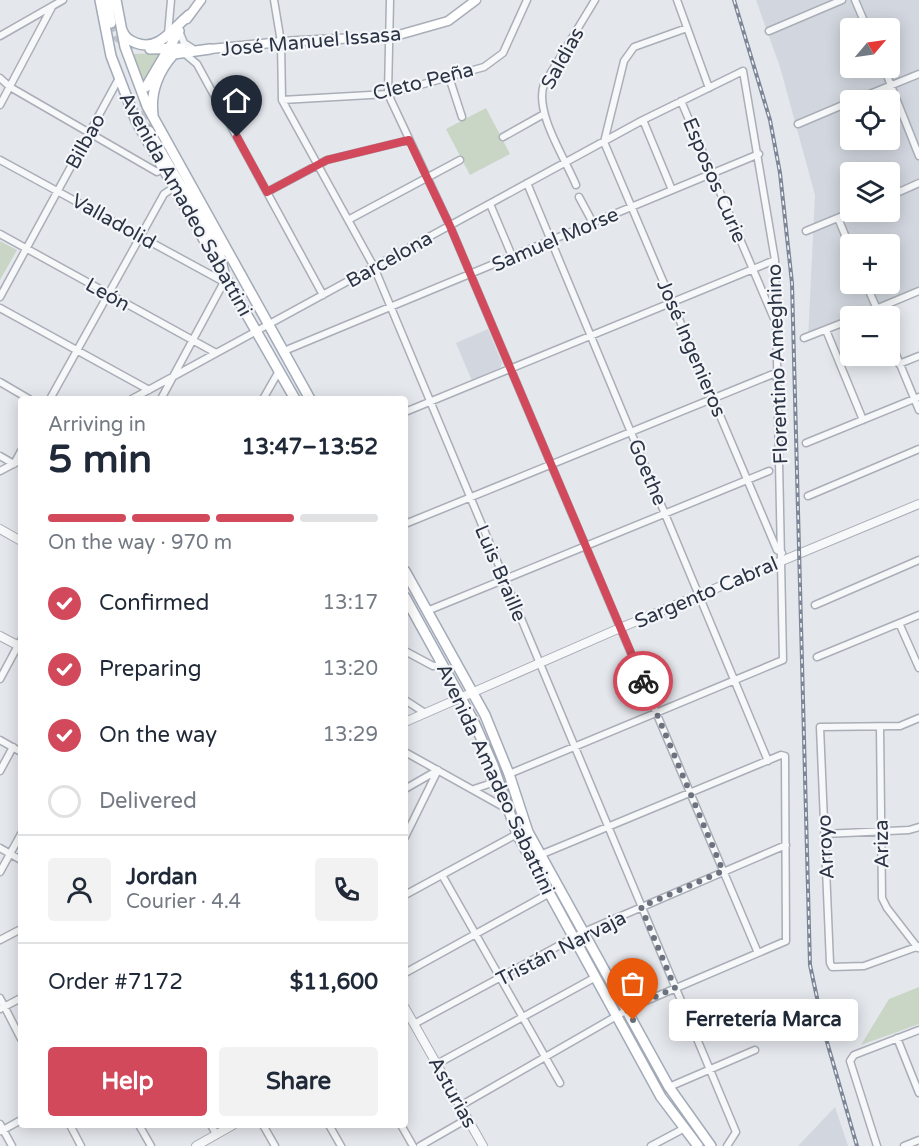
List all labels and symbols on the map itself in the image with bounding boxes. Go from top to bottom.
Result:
north arrow [840,18,900,78]
street label: José Manuel Issasa [220,22,402,62]
street label: Saldias [536,23,590,94]
street label: Cleto Peña [370,58,476,106]
pin [211,75,262,137]
street label: Avenida Amadeo Sabattini [113,88,257,321]
street label: Bilbao [61,110,111,173]
street label: Esposos Curie [677,114,751,246]
street label: Valladolid [67,189,160,255]
street label: Samuel Morse [488,202,622,277]
street label: Barcelona [342,226,437,293]
street label: Florentino Ameghino [763,263,793,465]
street label: León [81,273,134,317]
street label: José Ingenieros [651,276,731,421]
street label: Goethe [622,436,672,509]
street label: Luis Braille [469,522,531,625]
street label: Sargento Cabral [631,552,782,634]
courier [613,651,673,711]
street label: Avenida Amadeo Sabattini [431,660,559,899]
street label: Arroyo [812,814,840,880]
street label: Ariza [870,819,894,869]
street label: Tristán Narvaja [493,906,630,992]
pin [607,958,658,1020]
callout: Ferretería Marca [669,999,858,1041]
street label: Asturias [423,1053,481,1132]

